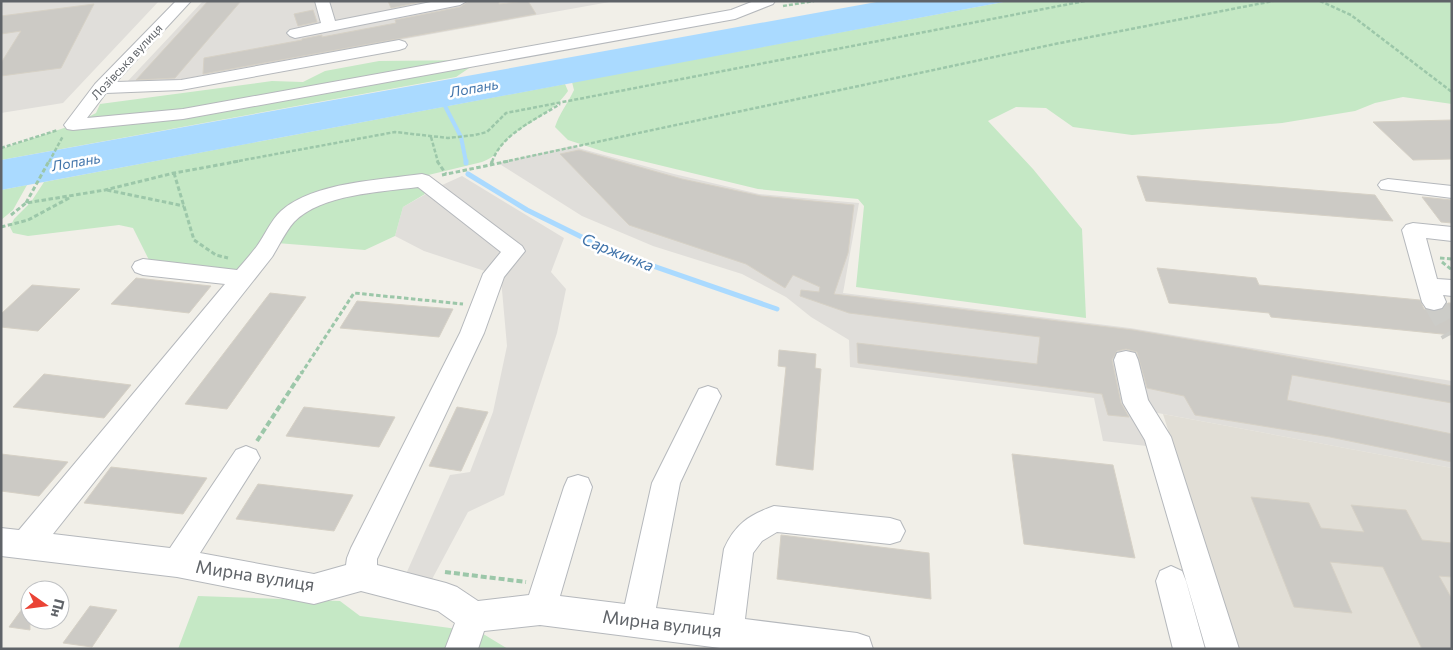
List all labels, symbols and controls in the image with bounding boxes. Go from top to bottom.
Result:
street label: Лозівська вулиця [88,21,165,102]
water label: Лопань [447,75,500,100]
water label: Лопань [49,149,102,174]
water label: Саржинка [579,228,657,275]
street label: Мирна вулиця [194,555,316,595]
north arrow [20,580,70,630]
text: Пн [48,597,69,619]
street label: Мирна вулиця [601,605,723,641]

